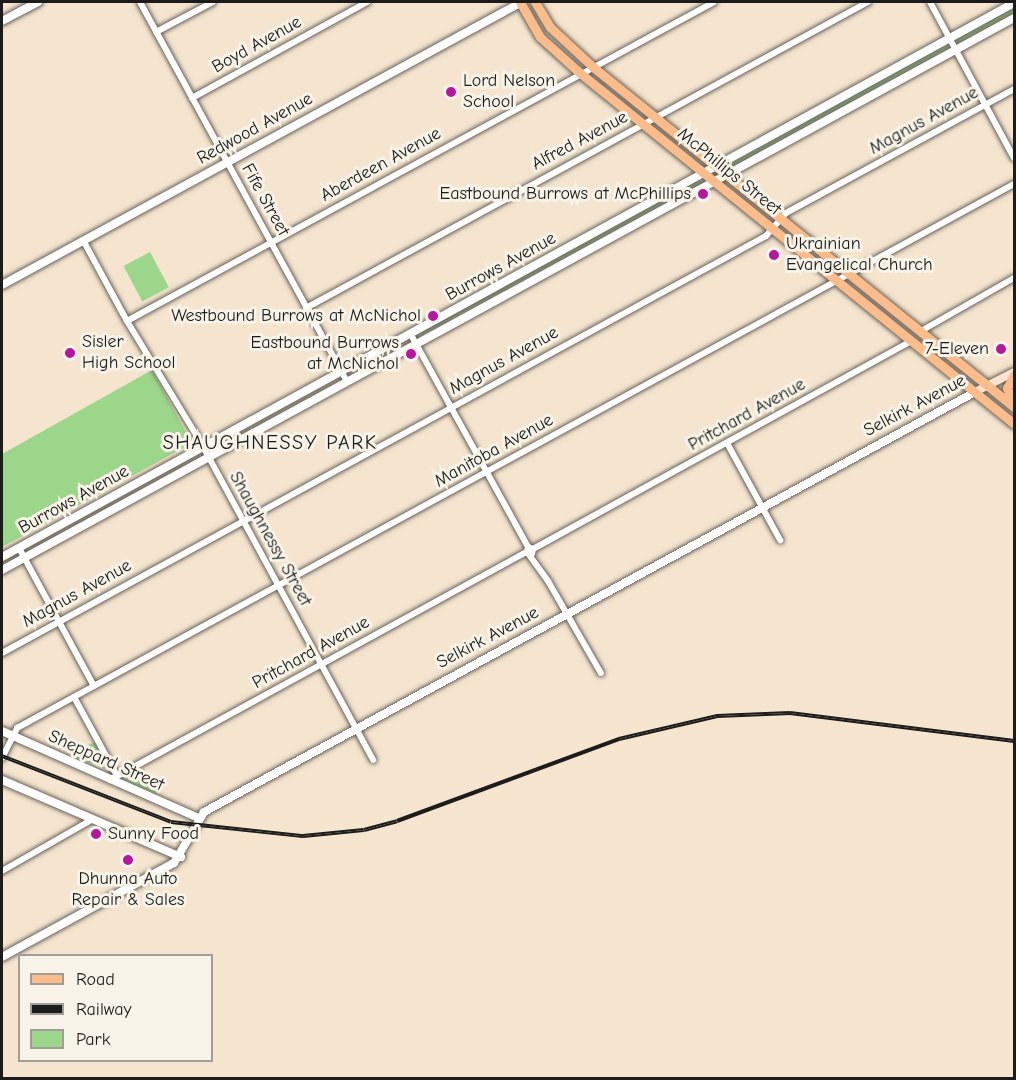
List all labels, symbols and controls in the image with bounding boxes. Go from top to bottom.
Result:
street label: Boyd Avenue [209,12,305,78]
place label: Lord Nelson School [463,71,555,113]
street label: Magnus Avenue [866,82,982,160]
marker: Lord Nelson School [444,85,458,99]
street label: Redwood Avenue [193,88,317,170]
street label: Alfred Avenue [528,107,632,175]
street label: Aberdeen Avenue [317,123,445,207]
street label: McPhillips Street [673,123,785,221]
street label: Fife Street [236,160,294,240]
place label: Eastbound Burrows at McPhillips [439,183,691,205]
marker: Eastbound Burrows at McPhillips [696,187,710,201]
street label: Burrows Avenue [442,228,560,306]
place label: Ukrainian Evangelical Church [786,234,933,276]
marker: Ukrainian Evangelical Church [767,248,781,262]
place label: Westbound Burrows at McNichol [171,305,421,327]
marker: Westbound Burrows at McNichol [426,309,440,323]
street label: Magnus Avenue [446,322,562,400]
place label: Sisler High School [82,332,176,374]
place label: Eastbound Burrows at McNichol [250,333,399,376]
place label: 7-Eleven [925,338,989,360]
marker: 7-Eleven [994,342,1008,356]
marker: Sisler High School [63,346,77,360]
marker: Eastbound Burrows at McNichol [404,347,418,361]
street label: Selkirk Avenue [860,370,970,442]
street label: Pritchard Avenue [685,374,809,456]
street label: Manitoba Avenue [431,409,557,493]
district label: SHAUGHNESSY PARK [163,430,377,454]
street label: Burrows Avenue [15,461,133,539]
street label: Shaughnessy Street [224,468,316,610]
street label: Magnus Avenue [19,555,135,633]
street label: Selkirk Avenue [433,602,543,674]
street label: Pritchard Avenue [249,612,373,694]
street label: Sheppard Street [45,726,167,796]
place label: Sunny Food [108,823,199,845]
marker: Sunny Food [89,827,103,841]
marker: Dhunna Auto Repair & Sales [121,853,135,867]
place label: Dhunna Auto Repair & Sales [72,869,184,912]
legend [18,954,213,1062]
text: Road [76,969,115,990]
text: Railway [76,999,132,1020]
text: Park [76,1029,110,1050]

